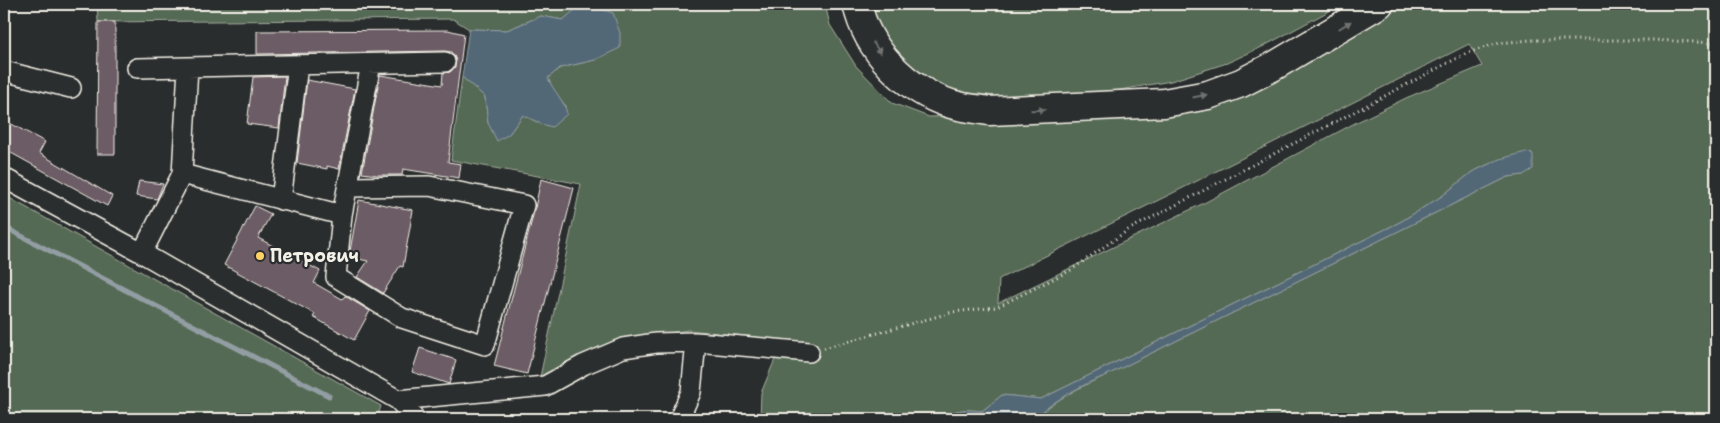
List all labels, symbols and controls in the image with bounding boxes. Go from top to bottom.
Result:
one-way arrow [1338,20,1351,29]
one-way arrow [872,41,882,55]
one-way arrow [1192,92,1208,100]
one-way arrow [1030,105,1046,113]
place label: Петрович [270,244,359,268]
marker: Петрович [254,250,266,262]

